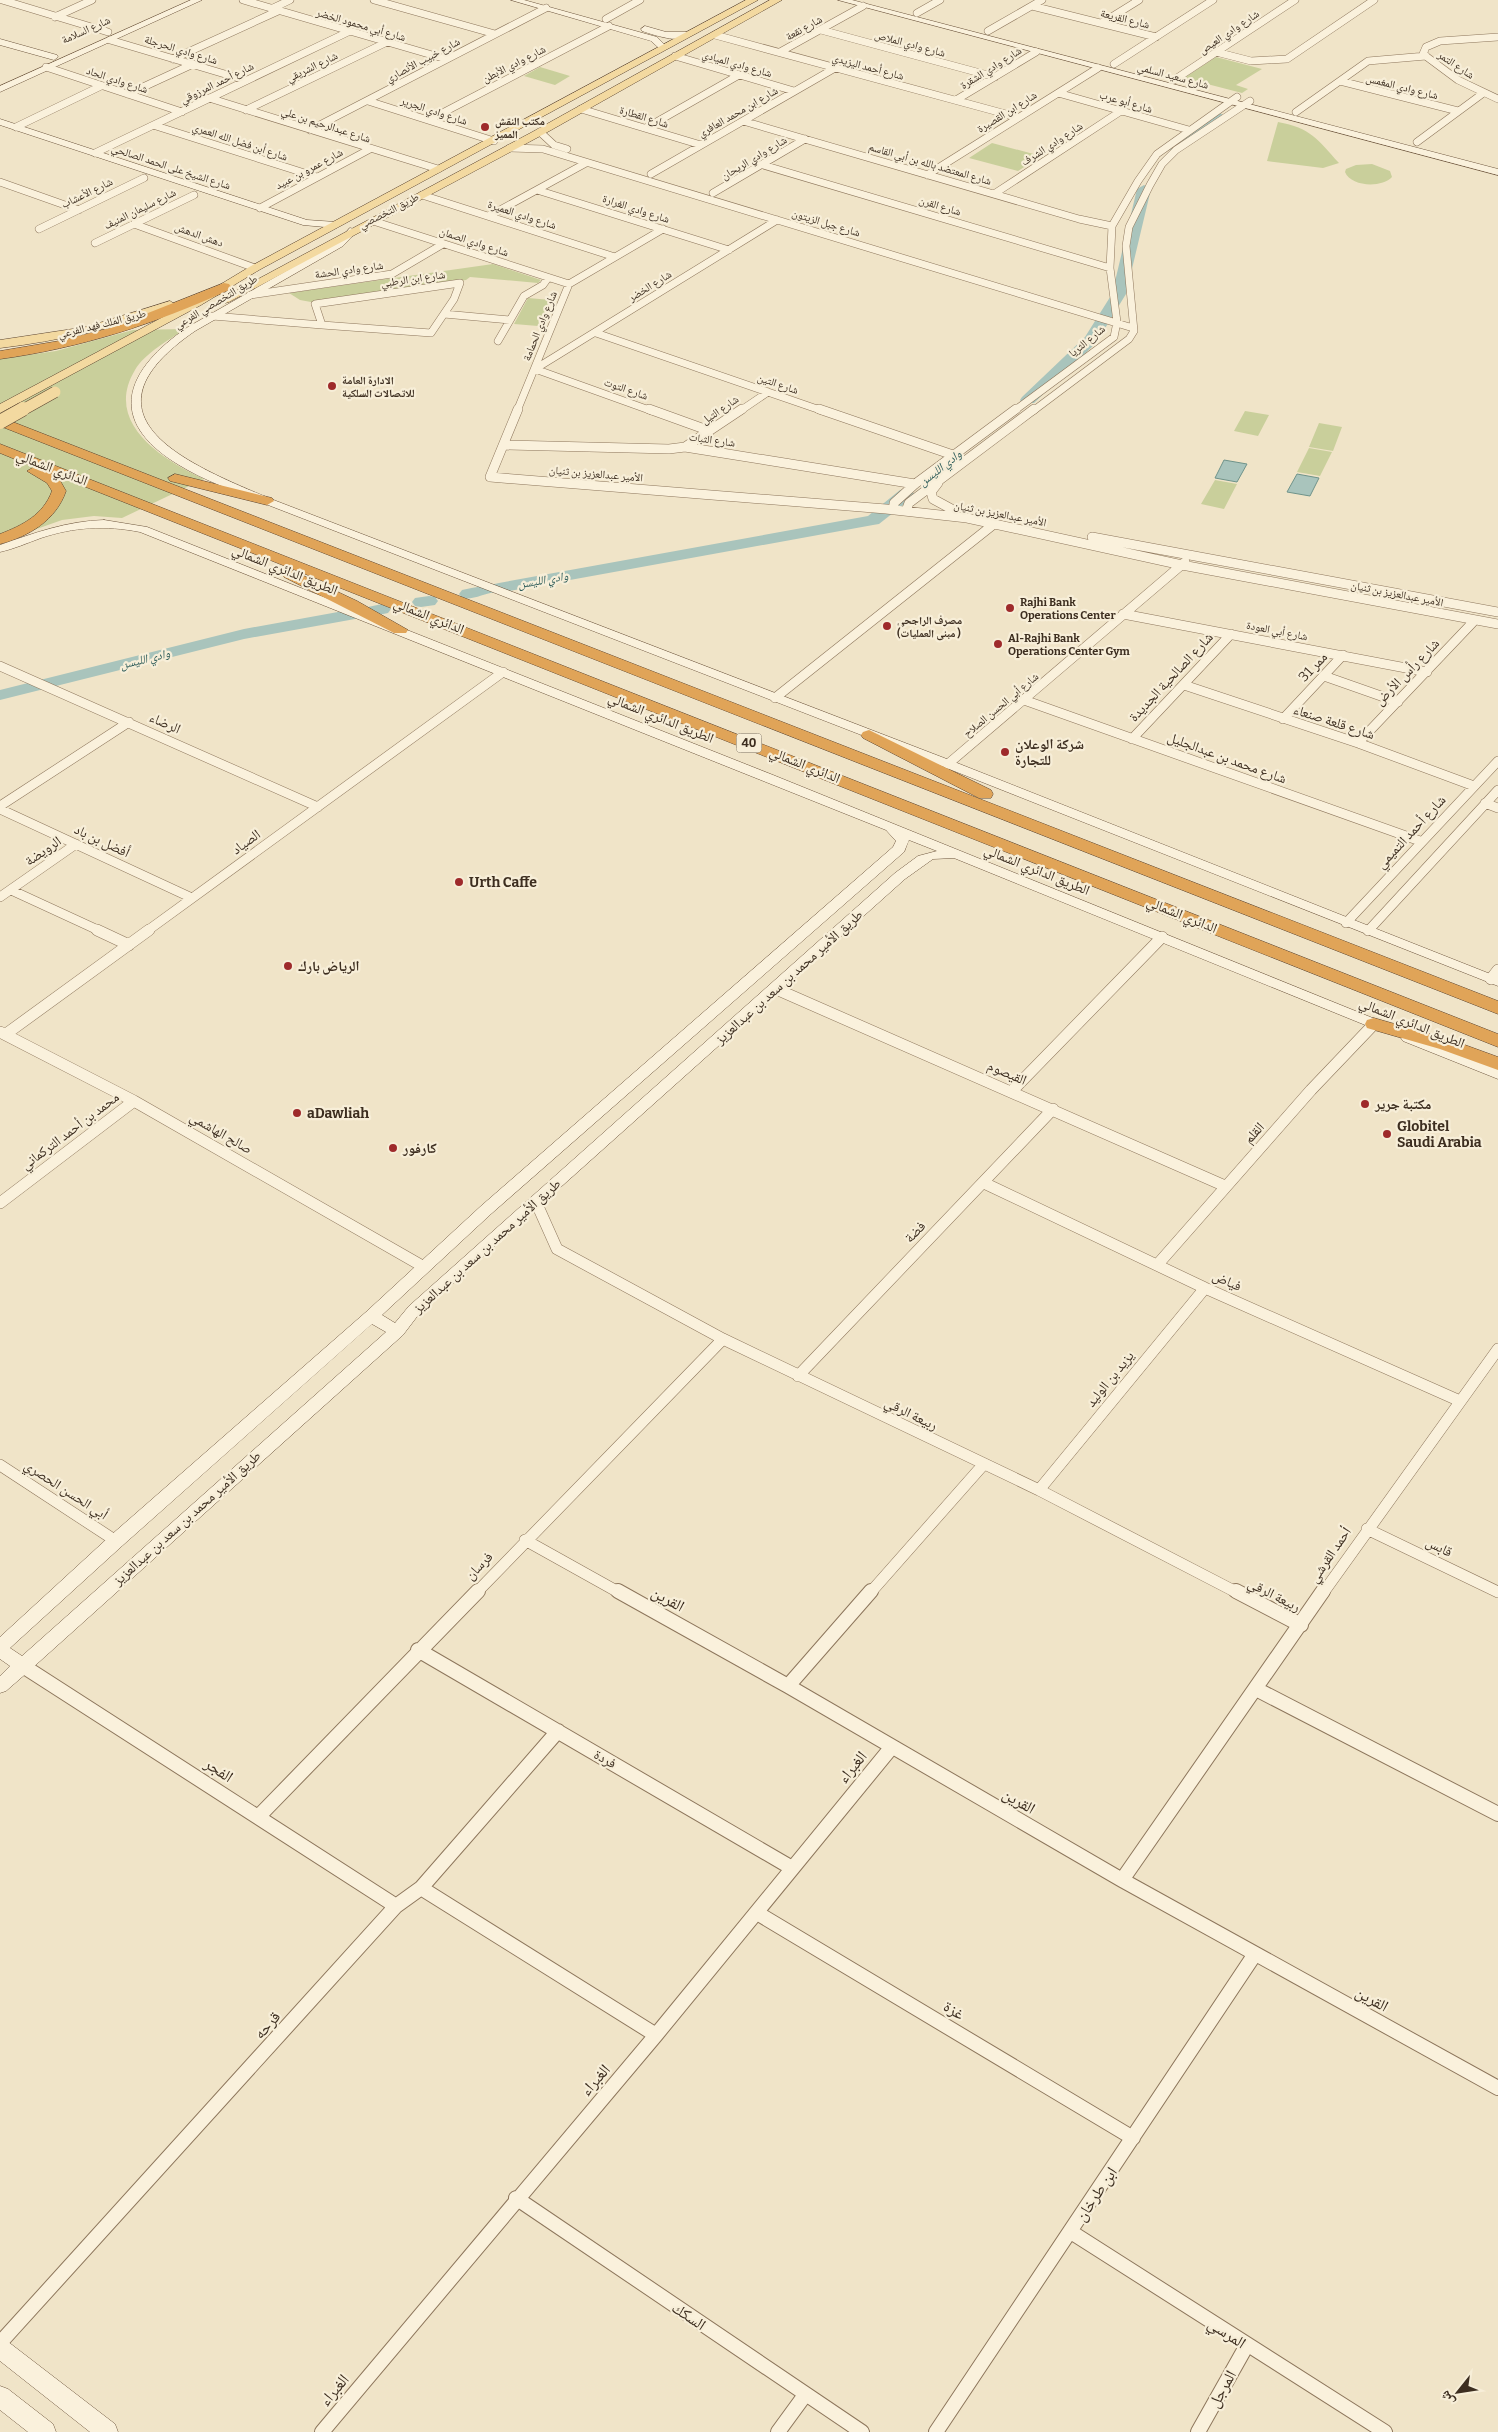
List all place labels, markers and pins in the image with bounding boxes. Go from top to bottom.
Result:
place label: مكتب النقش المميز [494,115,545,141]
marker: مكتب النقش المميز [479,121,491,133]
place label: الادارة العامة للاتصالات السلكية [342,374,415,400]
marker: الادارة العامة للاتصالات السلكية [326,380,338,392]
place label: Rajhi Bank Operations Center [1020,596,1116,622]
marker: Rajhi Bank Operations Center [1004,602,1016,614]
place label: مصرف الراجحي (مبنى العمليات ) [897,614,962,641]
marker: مصرف الراجحي (مبنى العمليات ) [881,620,893,632]
place label: Al-Rajhi Bank Operations Center Gym [1008,632,1130,658]
marker: Al-Rajhi Bank Operations Center Gym [992,638,1004,650]
place label: شركة الوعلان للتجارة [1015,736,1084,769]
marker: شركة الوعلان للتجارة [999,746,1011,758]
place label: Urth Caffe [469,874,537,891]
marker: Urth Caffe [453,876,465,888]
place label: الرياض بارك [298,958,360,975]
marker: الرياض بارك [282,960,294,972]
place label: مكتبة جرير [1374,1096,1431,1113]
marker: مكتبة جرير [1359,1098,1371,1110]
place label: aDawliah [307,1105,369,1122]
marker: aDawliah [291,1107,303,1119]
place label: Globitel Saudi Arabia [1397,1118,1482,1151]
marker: Globitel Saudi Arabia [1381,1128,1393,1140]
place label: كارفور [402,1140,437,1157]
marker: كارفور [387,1142,399,1154]

